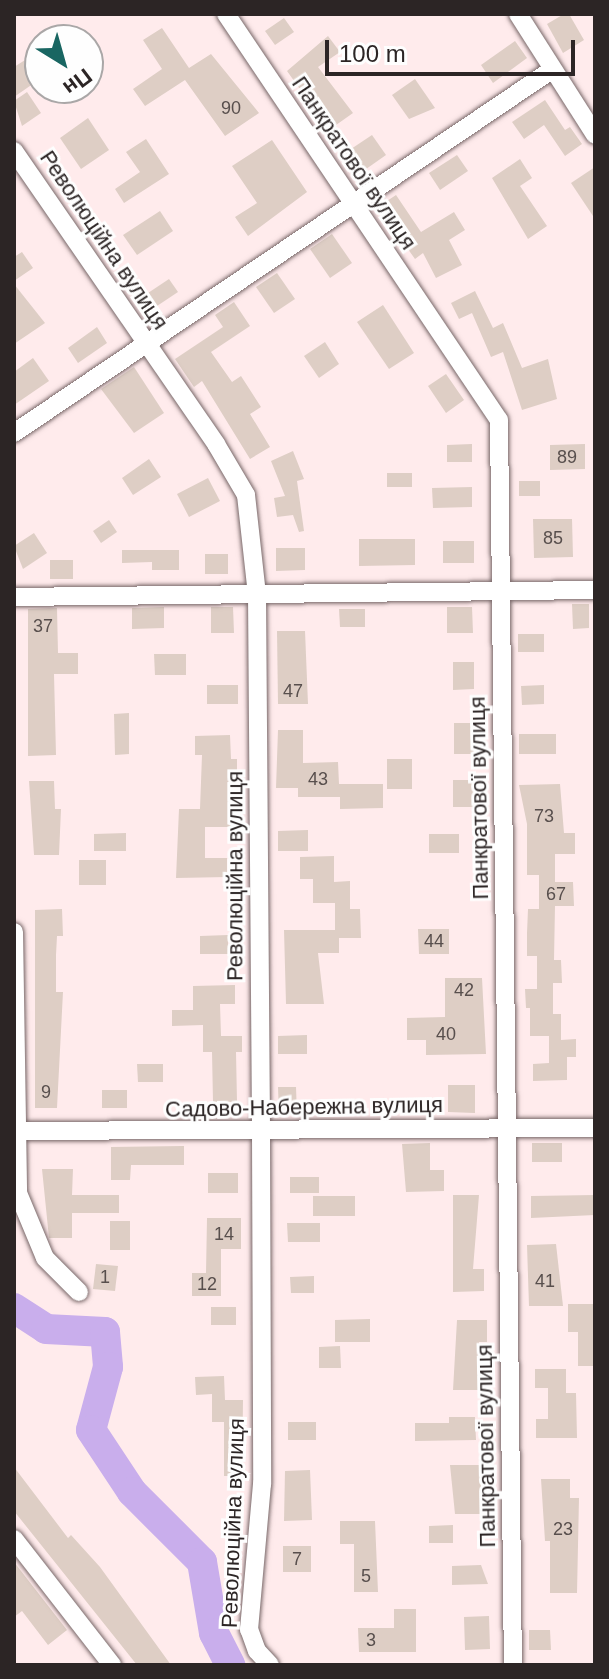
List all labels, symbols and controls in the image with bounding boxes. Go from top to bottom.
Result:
north arrow [24,24,104,104]
scale bar [329,24,579,74]
text: 100 m [339,40,406,67]
text: Пн [58,63,97,101]
street label: Панкратової вулиця [286,71,422,255]
house number: 90 [221,97,241,119]
street label: Революційна вулиця [34,146,174,334]
house number: 89 [557,446,577,468]
house number: 85 [543,527,563,549]
house number: 37 [33,615,53,637]
house number: 47 [283,680,303,702]
street label: Панкратової вулиця [464,696,494,900]
house number: 43 [308,768,328,790]
street label: Революційна вулиця [222,771,248,981]
house number: 73 [534,805,554,827]
house number: 67 [546,883,566,905]
house number: 44 [424,930,444,952]
house number: 42 [454,979,474,1001]
house number: 40 [436,1023,456,1045]
house number: 9 [41,1081,51,1103]
street label: Садово-Набережна вулиця [165,1091,443,1123]
house number: 14 [214,1223,234,1245]
house number: 1 [100,1266,110,1288]
house number: 41 [535,1270,555,1292]
house number: 12 [197,1273,217,1295]
street label: Панкратової вулиця [471,1344,501,1548]
street label: Революційна вулиця [216,1418,250,1628]
house number: 23 [553,1518,573,1540]
house number: 7 [292,1548,302,1570]
house number: 5 [361,1565,371,1587]
house number: 3 [366,1629,376,1651]

